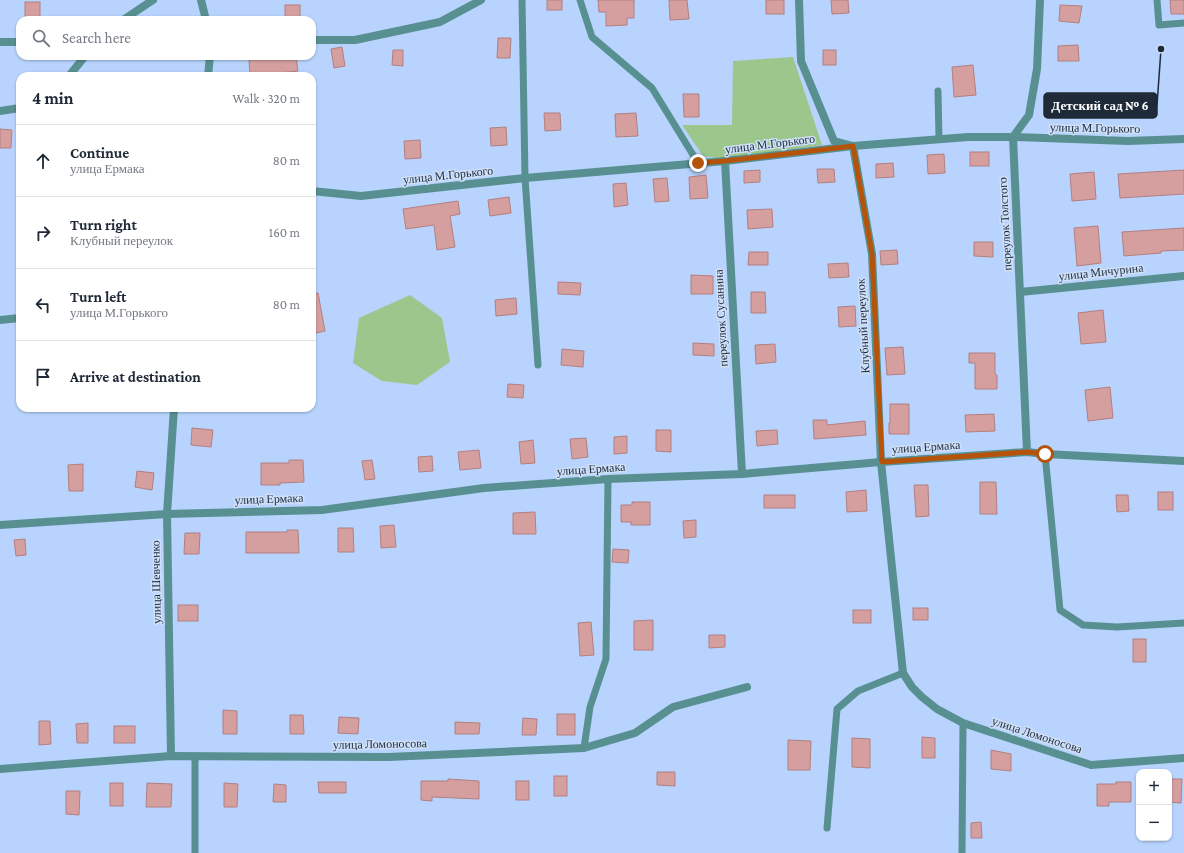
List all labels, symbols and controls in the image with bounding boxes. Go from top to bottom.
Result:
search box [16,16,316,60]
icon: search [30,27,52,49]
text: Search here [62,30,131,46]
text: 4 min [32,89,74,108]
text: Walk · 320 m [232,91,300,106]
callout: Детский сад № 6 [1044,93,1157,118]
text: Детский сад № 6 [1051,98,1149,113]
street label: улица М.Горького [1050,120,1140,136]
street label: улица М.Горького [724,132,816,156]
text: Continue [70,145,129,161]
icon: ahead [32,150,54,172]
text: 80 m [273,153,300,168]
route end [689,154,707,172]
text: улица Ермака [70,161,145,176]
street label: улица М.Горького [402,163,494,187]
street label: переулок Толстого [996,177,1014,271]
text: Turn right [70,217,137,233]
icon: right [32,222,54,244]
text: 160 m [269,225,300,240]
text: Клубный переулок [70,233,173,248]
street label: улица Мичурина [1058,261,1145,283]
street label: переулок Сусанина [711,268,731,367]
street label: Клубный переулок [854,278,872,374]
text: Turn left [70,289,126,305]
icon: left [32,294,54,316]
text: 80 m [273,297,300,312]
text: улица М.Горького [70,305,168,320]
icon: arrive [32,366,54,388]
text: Arrive at destination [70,369,201,385]
street label: улица Ермака [891,438,961,456]
route start [1036,445,1054,463]
street label: улица Ермака [556,460,626,478]
street label: улица Ермака [234,491,304,507]
street label: улица Шевченко [148,540,164,624]
street label: улица Ломоносова [990,714,1084,756]
street label: улица Ломоносова [333,736,428,752]
map controls [1136,769,1172,841]
button: + [1136,769,1172,805]
button: − [1136,805,1172,841]

